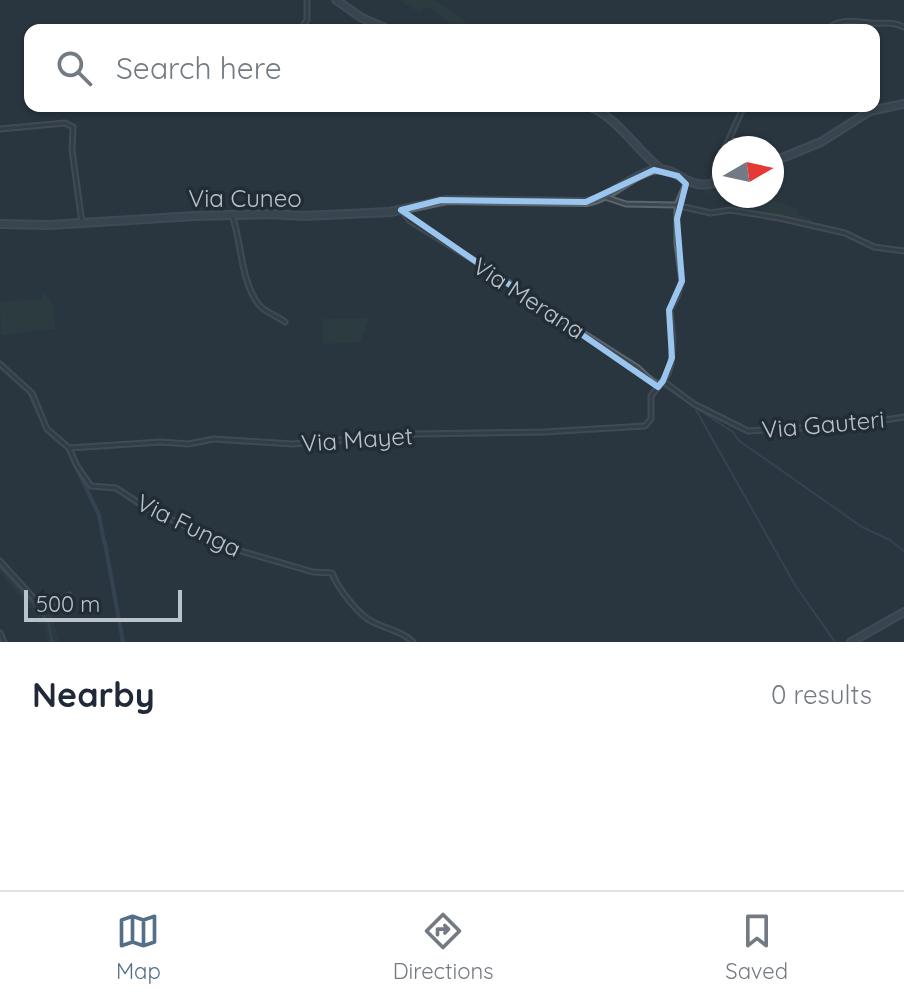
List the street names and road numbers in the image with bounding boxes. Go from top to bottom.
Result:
street label: Via Cuneo [188,183,302,213]
street label: Via Merana [467,251,591,345]
street label: Via Gauteri [760,404,886,444]
street label: Via Mayet [300,420,414,458]
street label: Via Funga [132,487,246,563]

